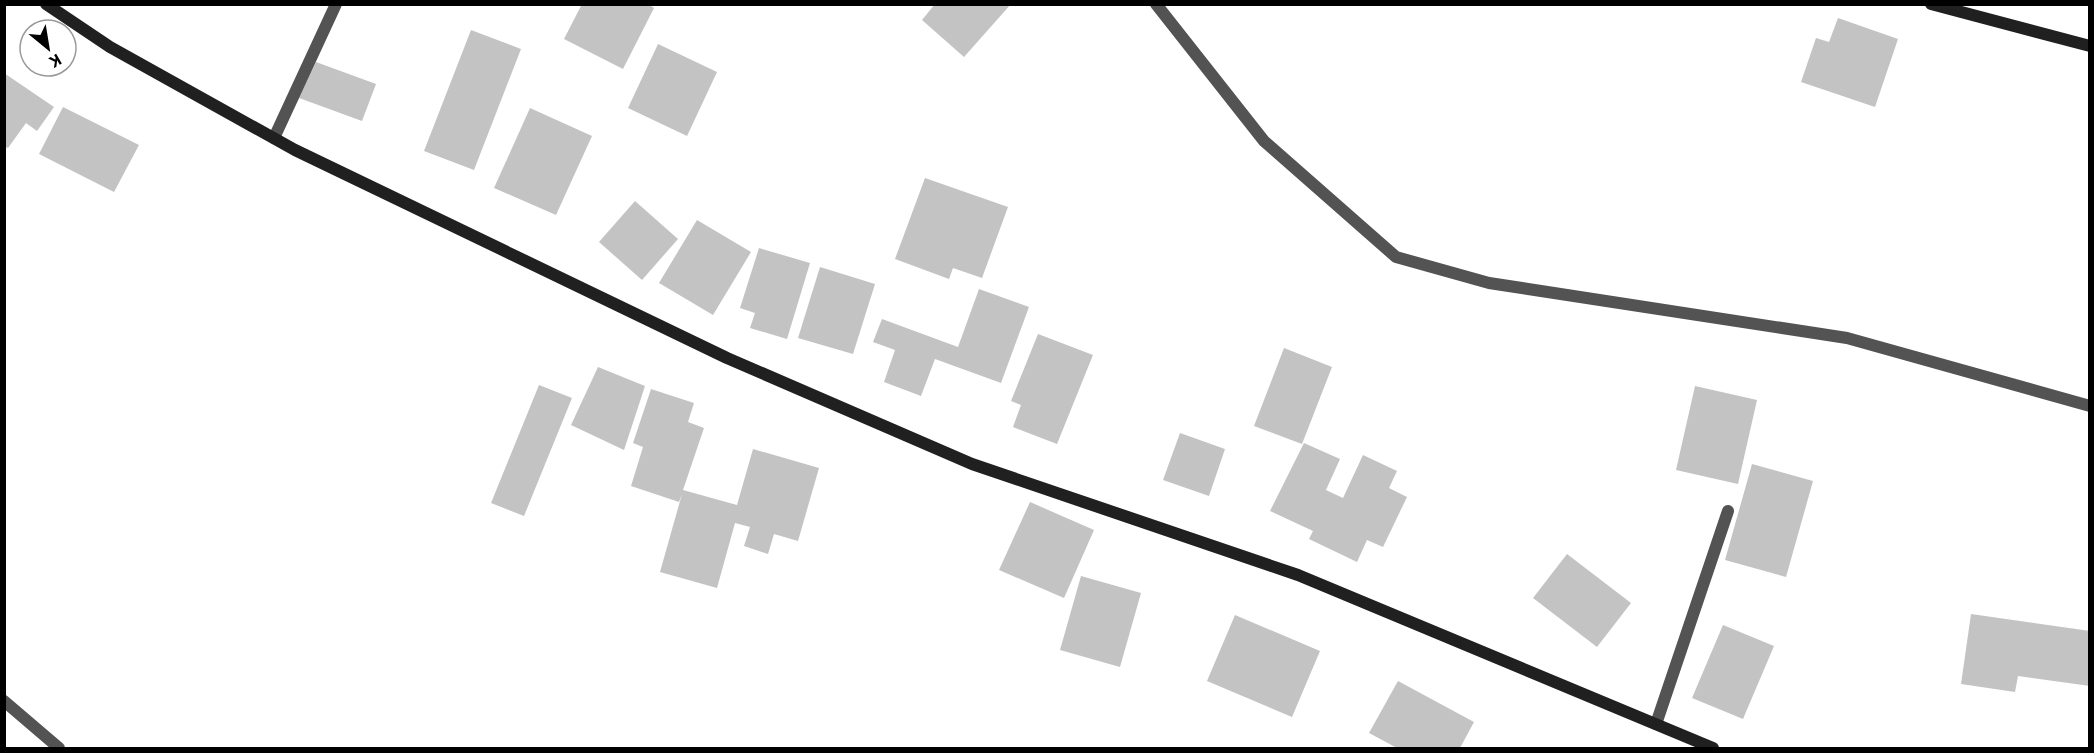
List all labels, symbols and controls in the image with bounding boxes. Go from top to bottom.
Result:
north arrow [18,18,78,78]
text: K [45,50,64,72]

